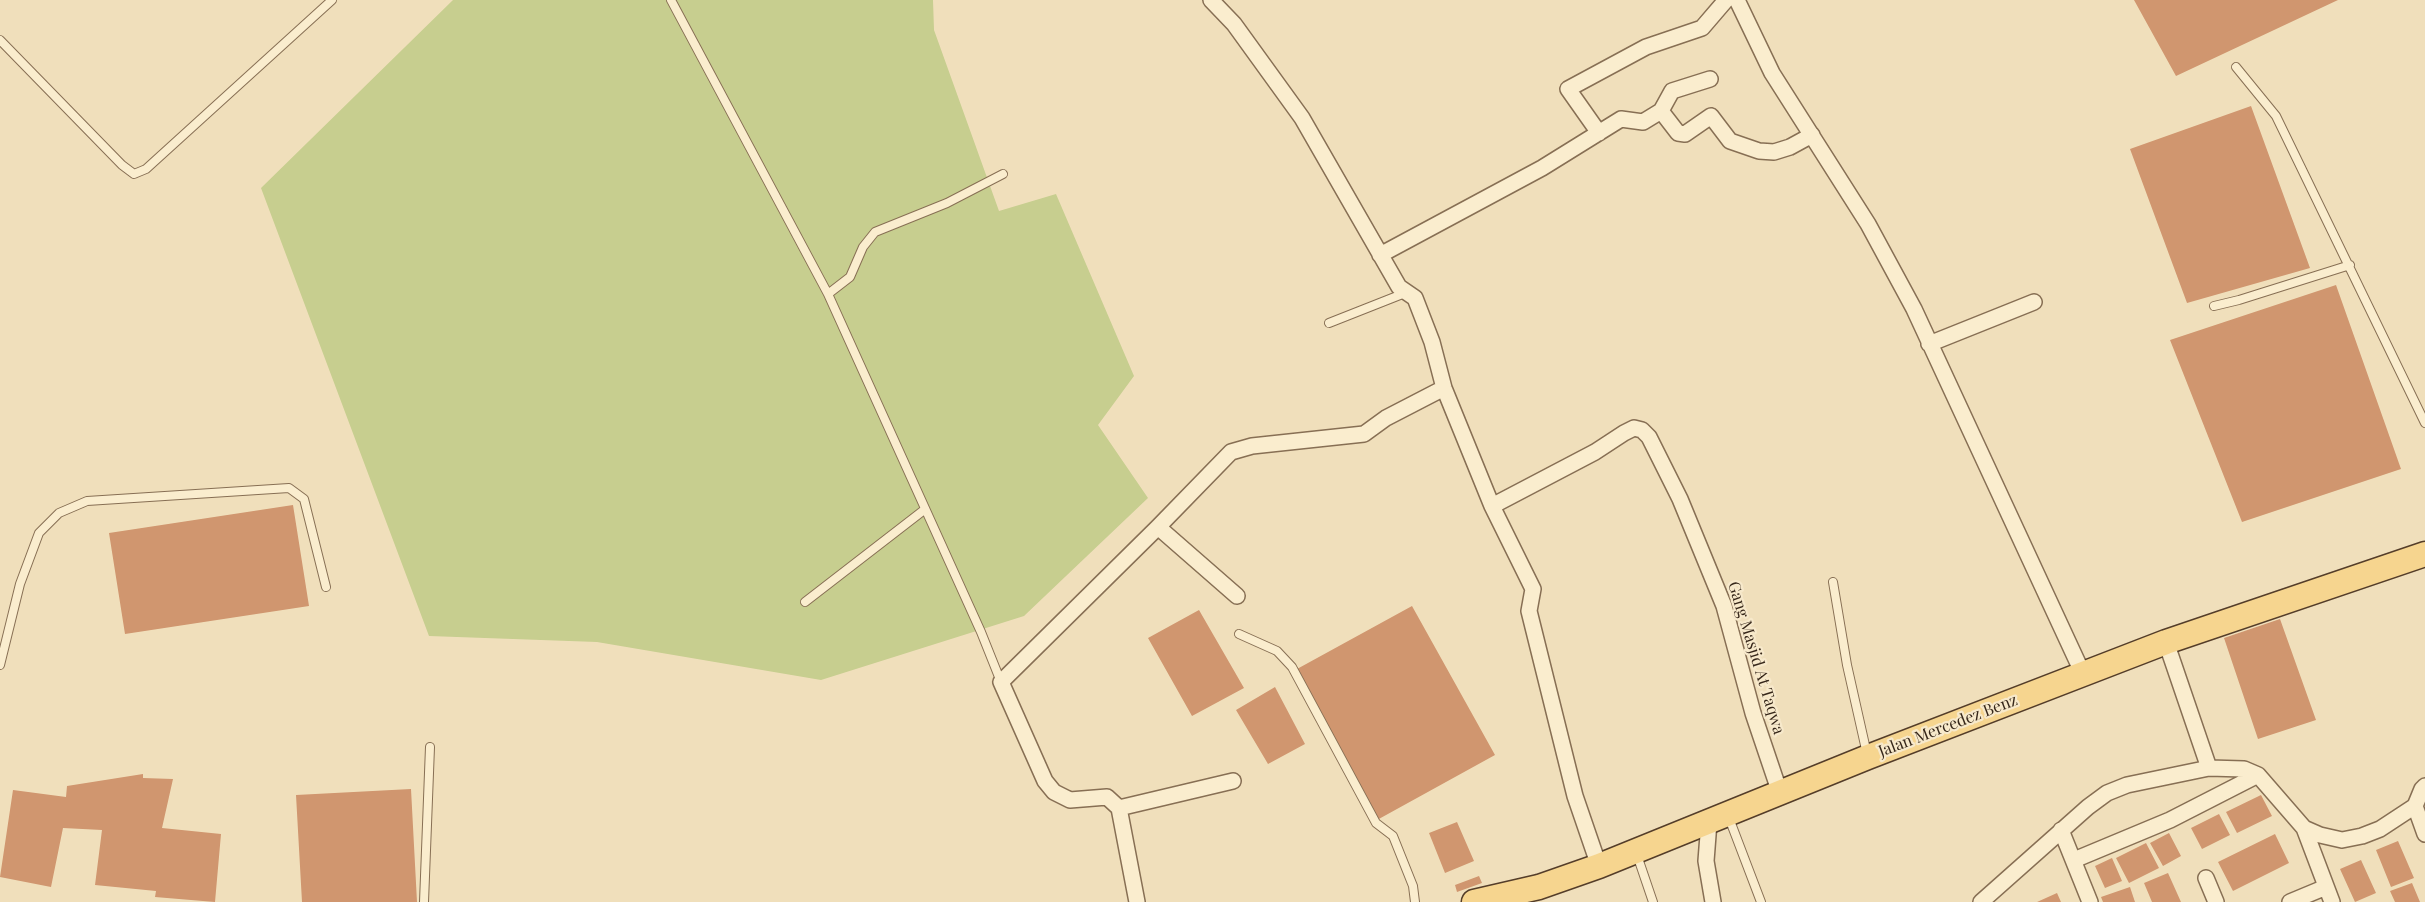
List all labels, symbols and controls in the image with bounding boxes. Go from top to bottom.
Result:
street label: Gang Masjid At Taqwa [1724,579,1788,737]
street label: Jalan Mercedez Benz [1876,691,2020,761]

